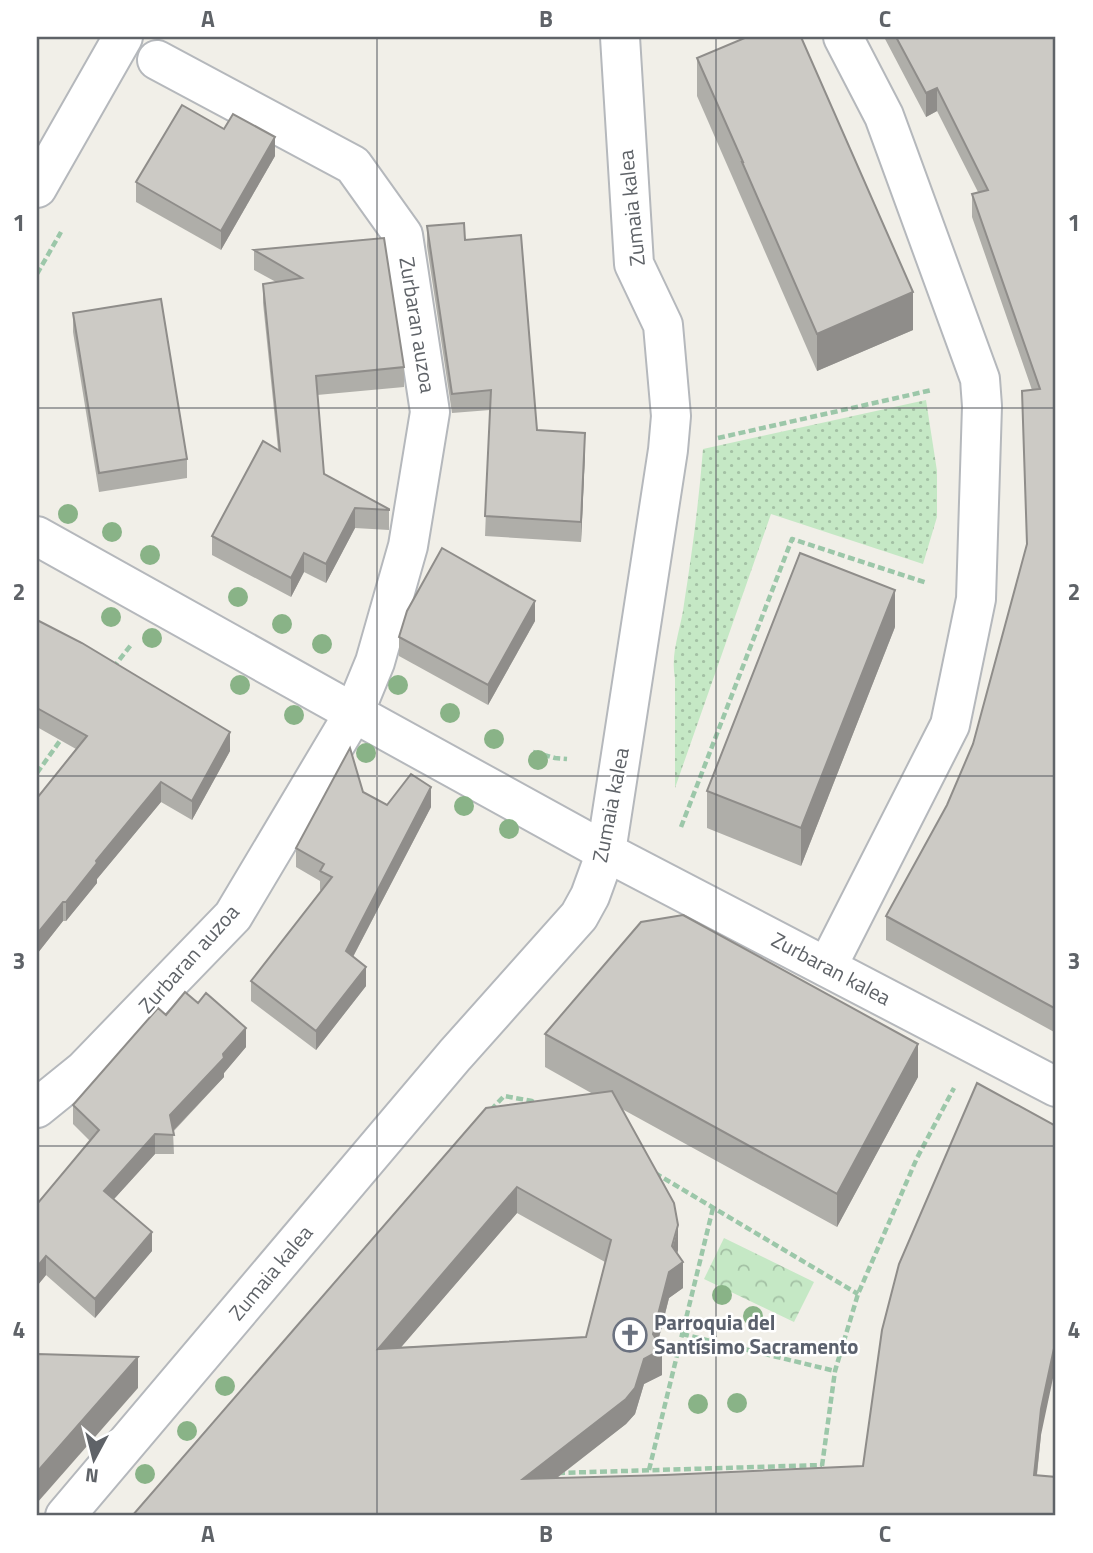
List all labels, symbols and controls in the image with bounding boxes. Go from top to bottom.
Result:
text: A [201,1,215,36]
text: B [539,1,553,36]
text: C [879,1,891,36]
street label: Zumaia kalea [609,148,653,268]
text: 1 [13,205,25,240]
text: 1 [1068,205,1080,240]
street label: Zurbaran auzoa [391,254,445,396]
text: 2 [13,574,25,609]
text: 2 [1068,574,1080,609]
street label: Zumaia kalea [583,744,637,865]
street label: Zurbaran auzoa [130,896,246,1020]
street label: Zurbaran kalea [766,923,897,1013]
text: 3 [13,943,25,978]
text: 3 [1068,943,1080,978]
street label: Zumaia kalea [221,1217,320,1327]
place label: Parroquia del Santísimo Sacramento [654,1306,858,1362]
text: 4 [13,1312,25,1347]
text: 4 [1068,1312,1080,1347]
church icon: Parroquia del Santísimo Sacramento [611,1316,649,1354]
north arrow [60,1424,130,1494]
text: N [84,1461,100,1492]
text: A [201,1516,215,1551]
text: B [539,1516,553,1551]
text: C [879,1516,891,1551]

